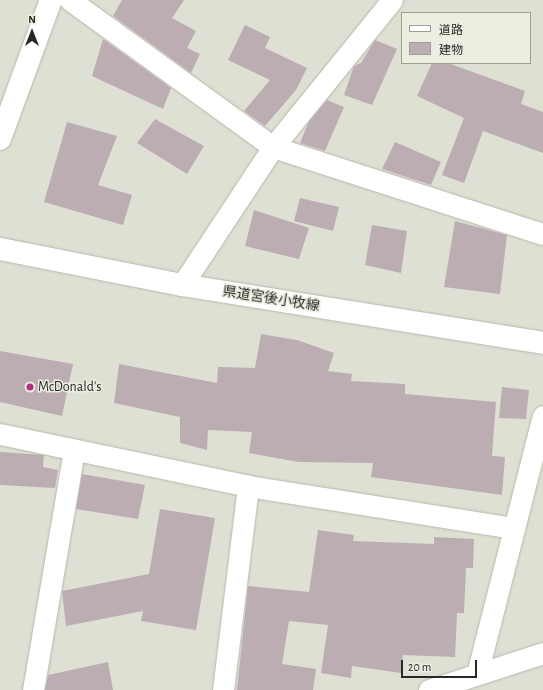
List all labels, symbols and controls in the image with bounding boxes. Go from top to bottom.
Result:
north arrow [12,12,52,52]
legend [401,12,531,64]
text: N [28,14,36,25]
text: 道路 [439,24,463,36]
text: 建物 [439,44,463,56]
street label: 県道宮後小牧線 [221,283,321,315]
place label: McDonald's [38,379,101,395]
marker: McDonald's [25,382,35,392]
scale bar [403,652,479,678]
text: 20 m [408,661,431,673]

